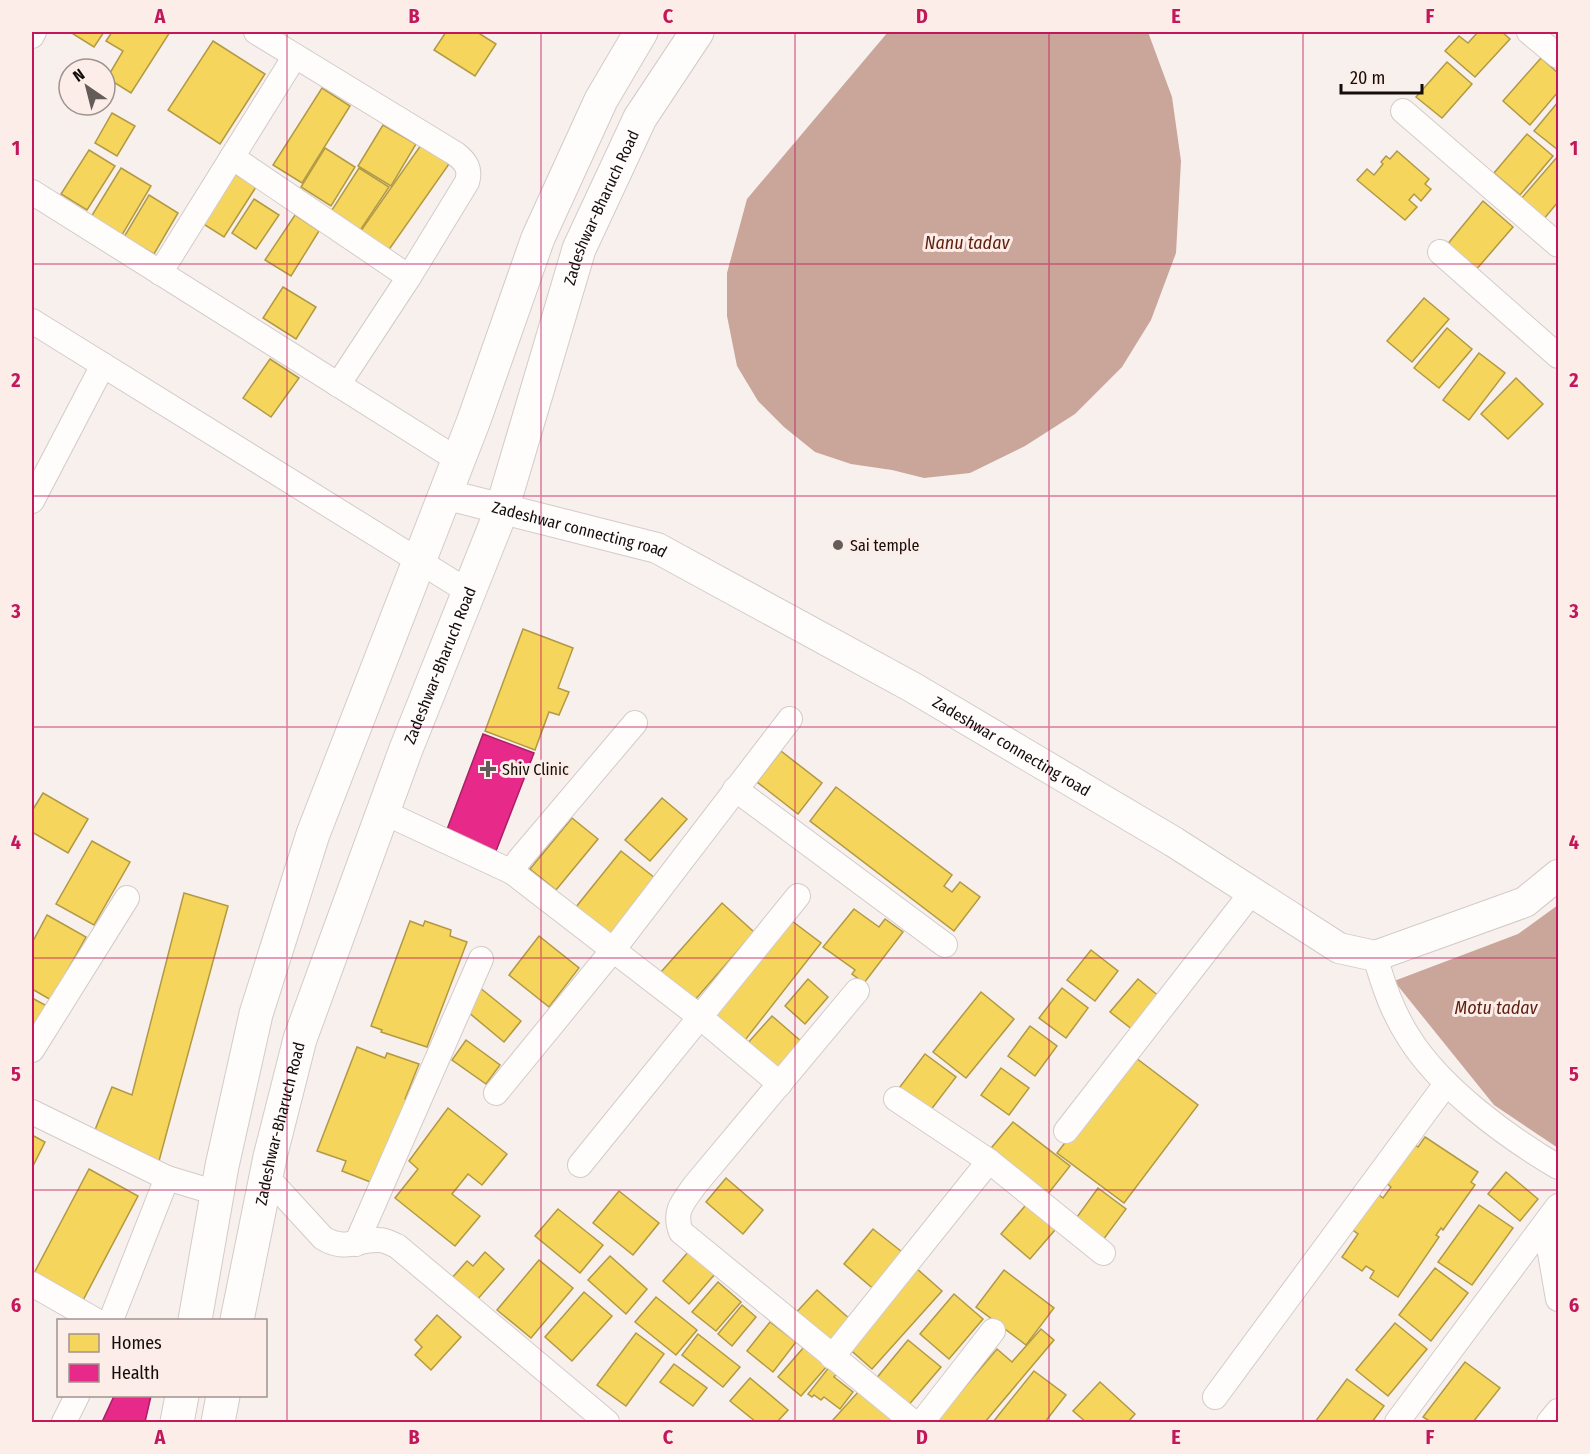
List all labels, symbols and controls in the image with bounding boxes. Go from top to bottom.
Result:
text: A [154,4,167,28]
text: B [408,4,420,28]
text: C [663,4,674,28]
text: D [916,4,928,28]
text: E [1171,4,1181,28]
text: F [1426,4,1435,28]
north arrow [57,57,117,117]
scale bar [1341,57,1422,95]
text: N [69,65,88,86]
text: 20 m [1350,67,1385,89]
street label: Zadeshwar-Bharuch Road [559,127,643,287]
text: 1 [12,136,20,160]
text: 1 [1570,136,1578,160]
water label: Nanu tadav [925,232,1010,254]
text: 2 [10,368,21,392]
text: 2 [1568,368,1579,392]
street label: Zadeshwar connecting road [490,497,671,561]
place label: Sai temple [850,536,919,555]
marker: Sai temple [831,538,845,552]
street label: Zadeshwar-Bharuch Road [400,584,479,746]
text: 3 [10,599,21,623]
text: 3 [1568,599,1579,623]
street label: Zadeshwar connecting road [929,692,1094,800]
marker: Shiv Clinic [479,760,497,778]
place label: Shiv Clinic [502,760,569,779]
text: 4 [11,830,21,854]
text: 4 [1569,830,1579,854]
water label: Motu tadav [1454,997,1539,1019]
street label: Zadeshwar-Bharuch Road [251,1040,308,1207]
text: 5 [11,1062,21,1086]
text: 5 [1569,1062,1579,1086]
text: 6 [11,1293,21,1317]
text: 6 [1569,1293,1579,1317]
legend [57,1319,267,1397]
text: Homes [111,1332,162,1354]
text: Health [111,1362,159,1384]
text: A [154,1425,167,1449]
text: B [408,1425,420,1449]
text: C [663,1425,674,1449]
text: D [916,1425,928,1449]
text: E [1171,1425,1181,1449]
text: F [1426,1425,1435,1449]

